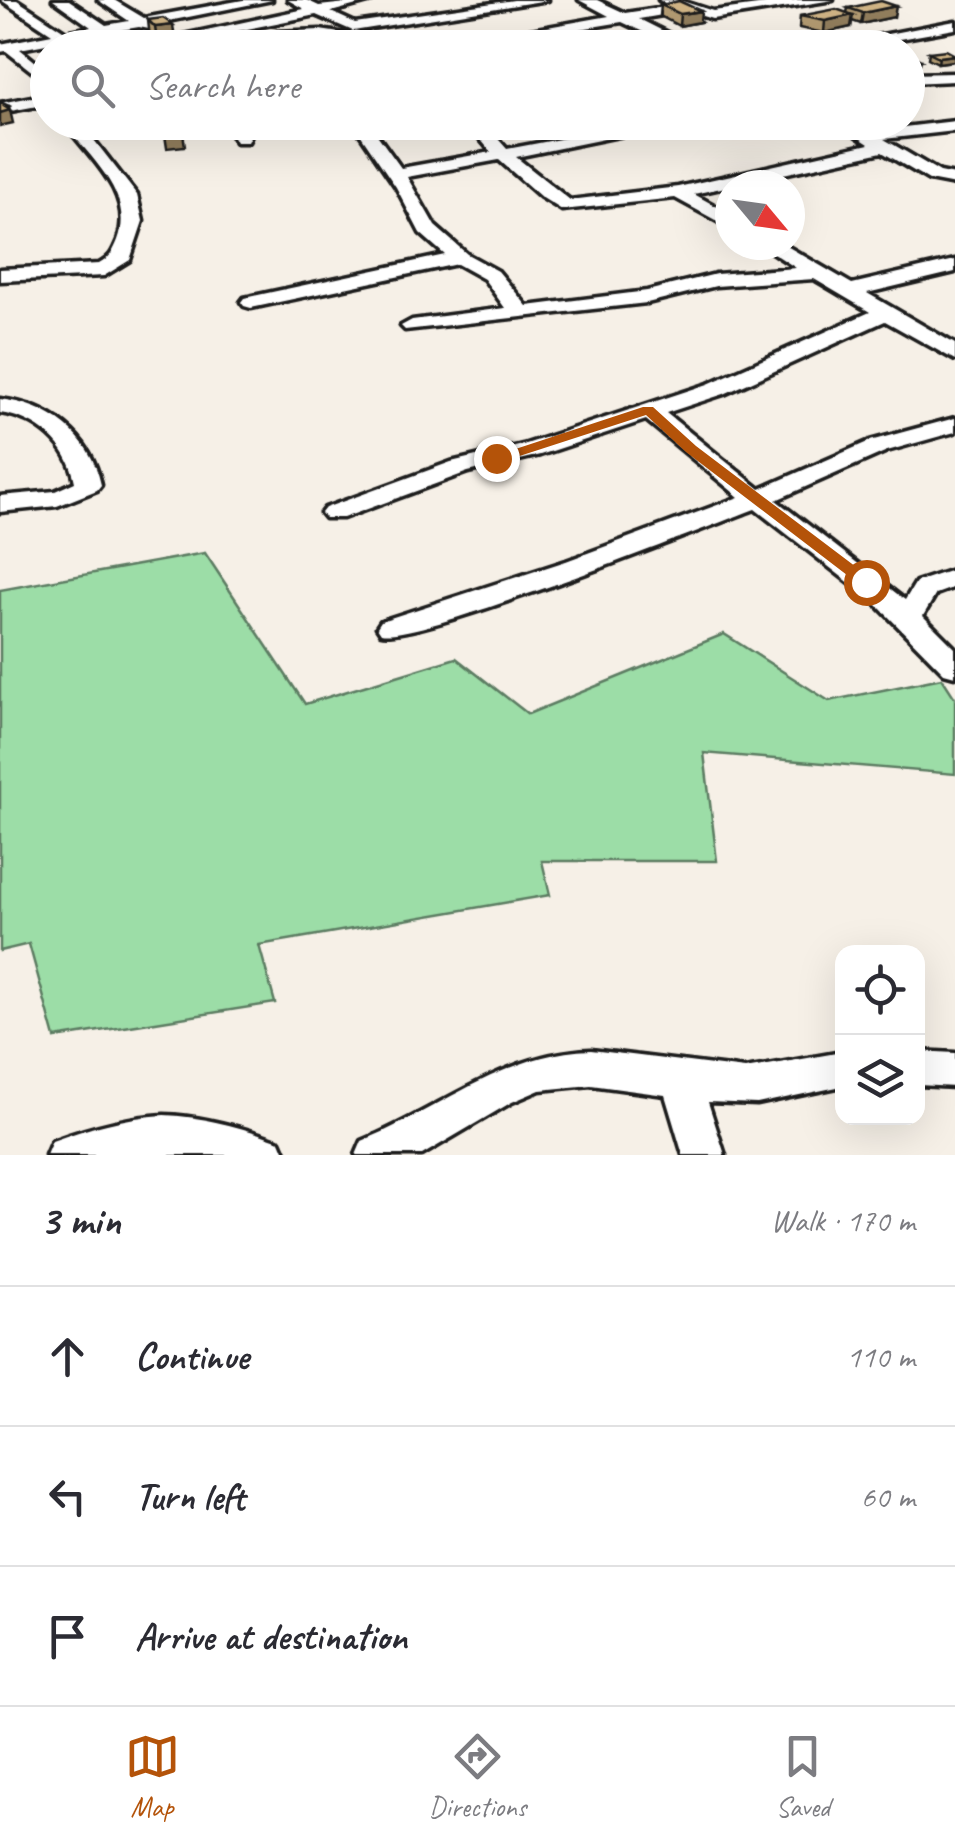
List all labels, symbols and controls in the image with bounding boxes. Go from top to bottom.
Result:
search box [30,30,925,140]
icon: search [65,58,120,113]
text: Search here [145,62,300,109]
north arrow [715,170,805,260]
route end [474,436,520,482]
route start [844,560,890,606]
map controls [835,945,925,1125]
button: locate [835,945,925,1035]
button: layers [835,1035,925,1125]
text: 3 min [40,1194,120,1247]
text: Walk · 170 m [771,1200,915,1241]
icon: ahead [40,1329,95,1384]
text: Continue [135,1333,249,1380]
text: 110 m [846,1336,915,1377]
icon: left [40,1469,95,1524]
text: Turn left [135,1473,245,1520]
text: 60 m [861,1476,915,1517]
icon: arrive [40,1609,95,1664]
text: Arrive at destination [135,1613,407,1660]
tab: Map [125,1729,180,1824]
tab: Directions [429,1729,526,1824]
tab: Saved [775,1729,830,1824]

